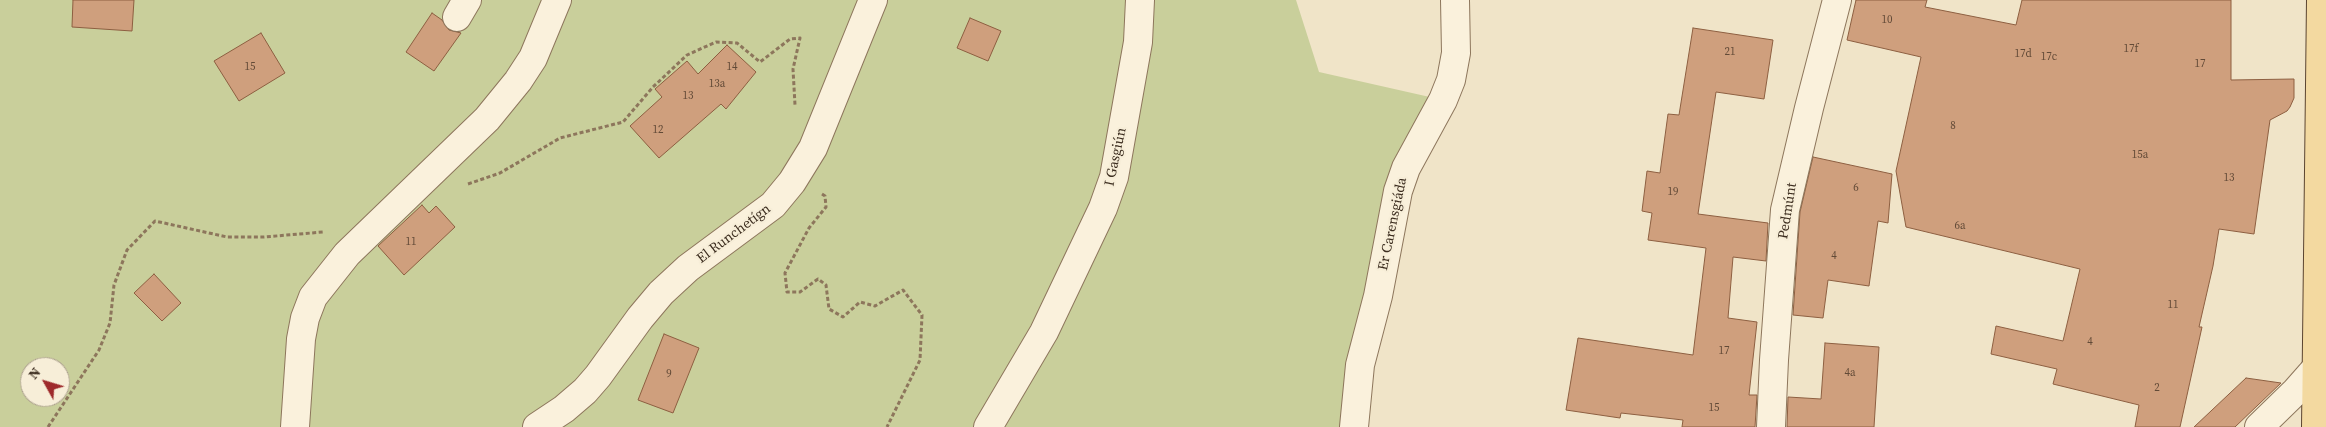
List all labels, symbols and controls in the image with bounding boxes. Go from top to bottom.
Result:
house number: 10 [1882,13,1892,27]
house number: 17f [2124,42,2138,56]
house number: 21 [1725,45,1735,59]
house number: 17d [2014,47,2032,61]
house number: 17c [2041,50,2057,64]
house number: 17 [2195,57,2205,71]
house number: 15 [245,60,255,74]
house number: 14 [727,60,737,74]
house number: 13a [709,77,725,91]
house number: 13 [683,89,693,103]
house number: 8 [1950,119,1956,133]
house number: 12 [653,123,663,137]
street label: I Gasgiún [1102,126,1130,188]
house number: 15a [2132,148,2148,162]
house number: 13 [2224,171,2234,185]
street label: Er Carensgiáda [1375,176,1411,272]
house number: 6 [1853,181,1859,195]
street label: Pedmúnt [1775,182,1801,240]
house number: 19 [1668,185,1678,199]
street label: El Runchetígn [694,201,774,267]
house number: 6a [1954,219,1966,233]
house number: 11 [406,235,416,249]
house number: 4 [1831,249,1837,263]
house number: 11 [2168,298,2178,312]
house number: 4 [2087,335,2093,349]
house number: 17 [1719,344,1729,358]
north arrow [20,357,70,407]
text: N [23,363,45,383]
house number: 4a [1844,366,1856,380]
house number: 9 [666,367,672,381]
house number: 2 [2154,381,2160,395]
house number: 15 [1709,401,1719,415]

